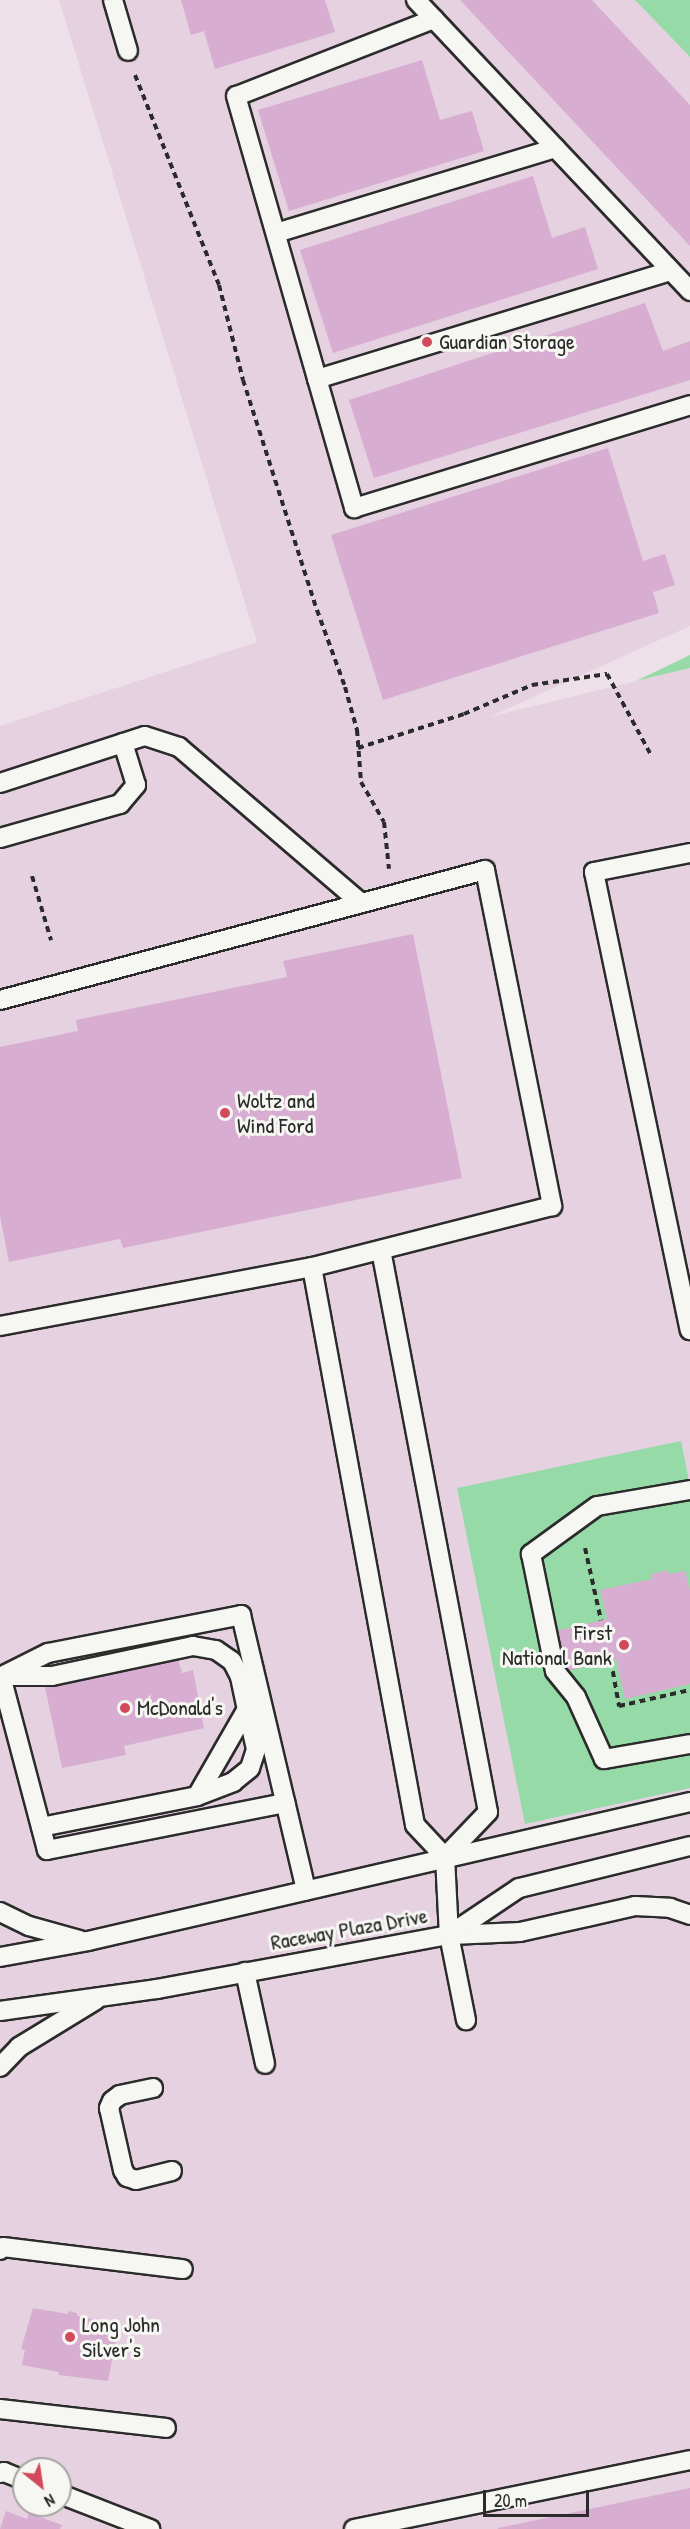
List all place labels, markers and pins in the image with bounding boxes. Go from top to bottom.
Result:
place label: Guardian Storage [439,329,575,355]
marker: Guardian Storage [420,335,434,349]
place label: Woltz and Wind Ford [237,1087,314,1138]
marker: Woltz and Wind Ford [218,1106,232,1120]
place label: First National Bank [502,1619,612,1670]
marker: First National Bank [617,1638,631,1652]
place label: McDonald's [137,1695,223,1721]
marker: McDonald's [118,1701,132,1715]
place label: Long John Silver's [82,2311,160,2362]
marker: Long John Silver's [63,2330,77,2344]

